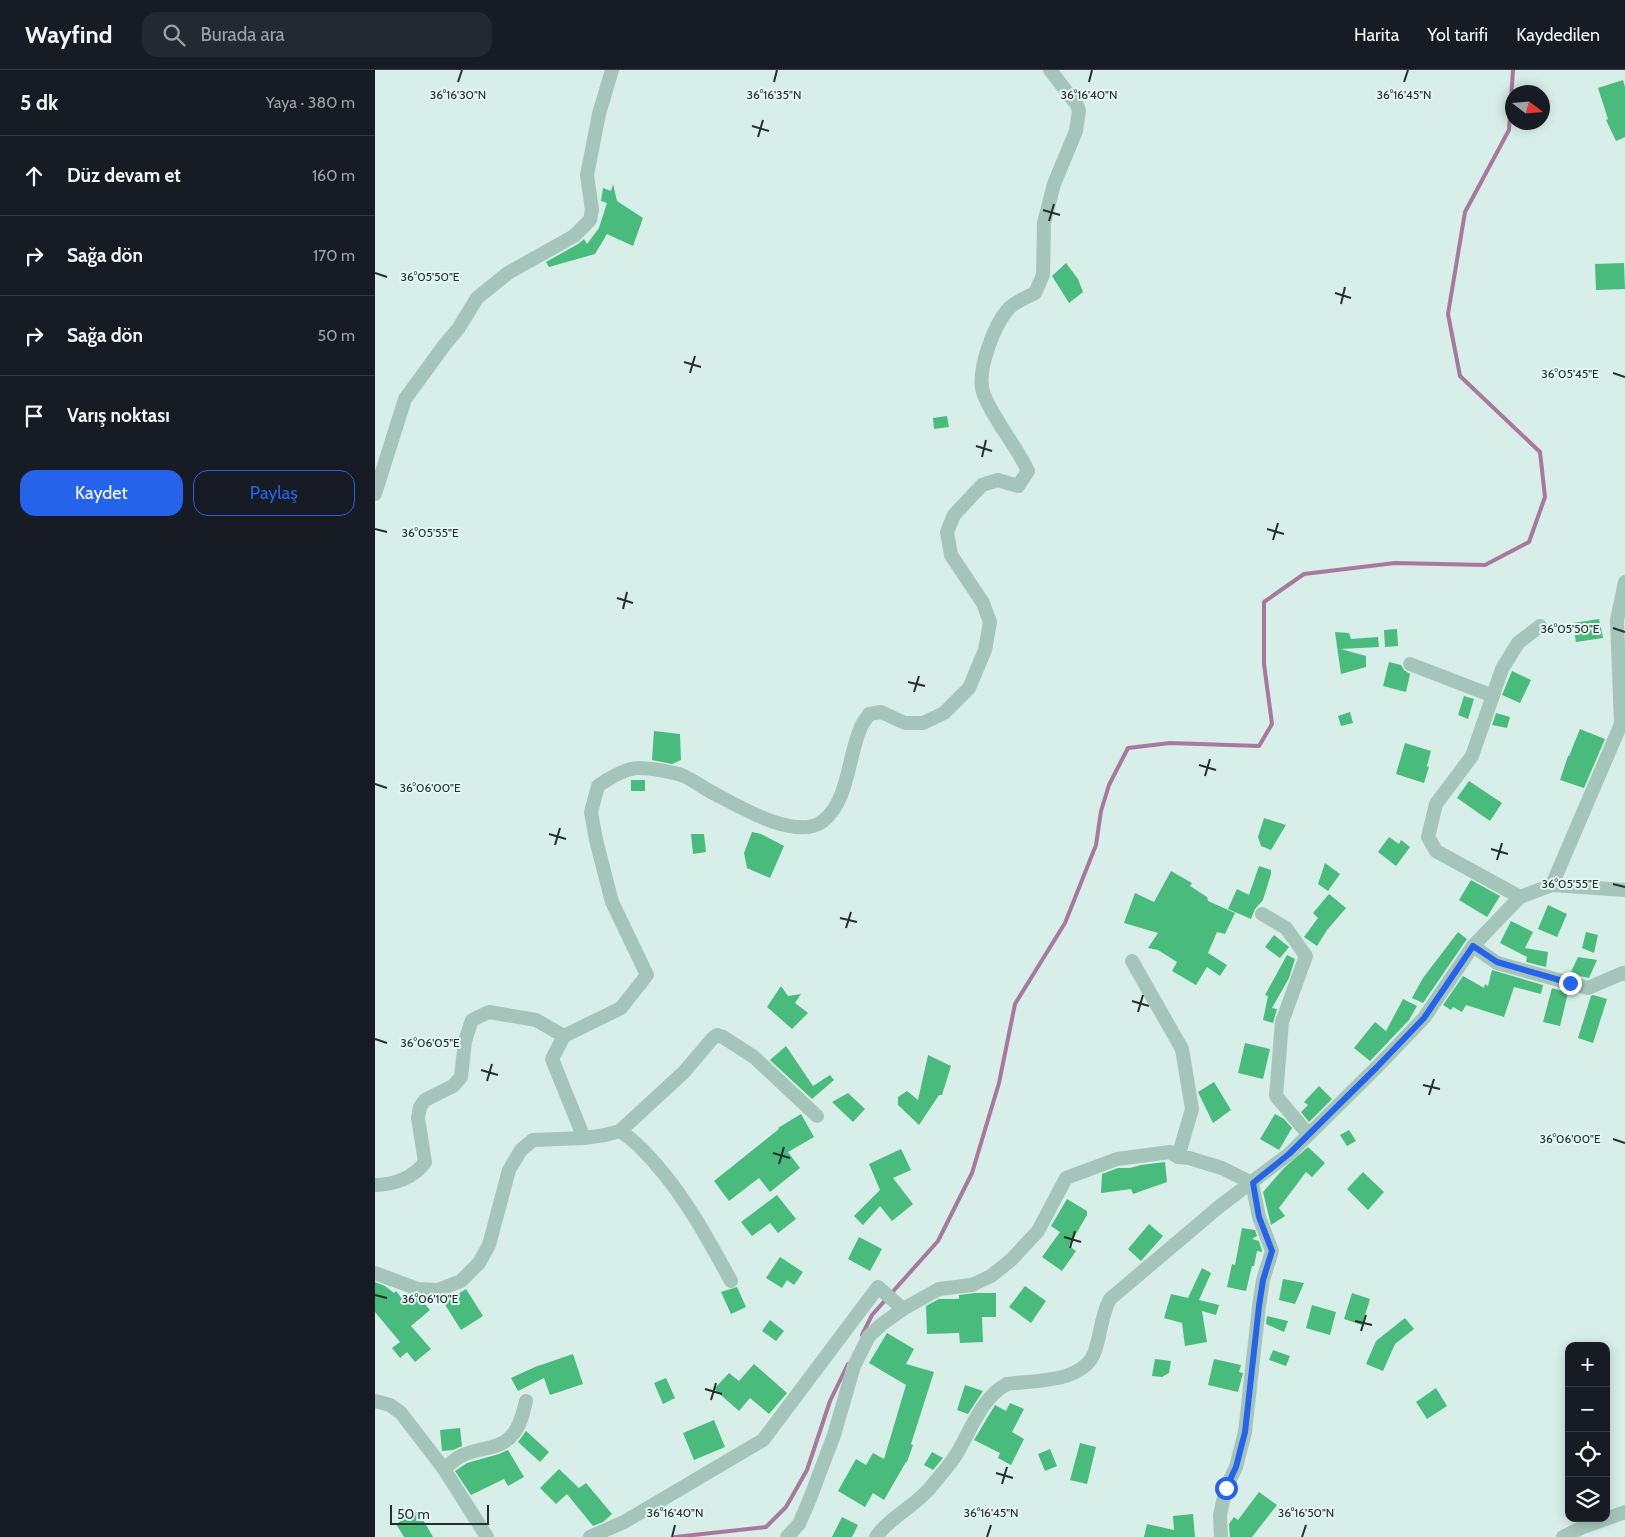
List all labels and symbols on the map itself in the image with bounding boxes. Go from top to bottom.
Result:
north arrow [1505,85,1550,130]
text: 36°16'30"N [430,87,486,102]
text: 36°16'35"N [747,87,801,102]
text: 36°16'40"N [1061,87,1117,102]
text: 36°16'45"N [1377,87,1431,102]
text: 36°05'50"E [401,269,460,284]
text: 36°05'45"E [1541,366,1599,381]
text: 36°05'55"E [401,525,459,540]
text: 36°05'50"E [1541,621,1600,636]
text: 36°06'00"E [399,780,461,795]
text: 36°05'55"E [1541,876,1599,891]
route end [1559,972,1582,995]
text: 36°06'05"E [400,1035,460,1050]
text: 36°06'00"E [1539,1131,1601,1146]
text: 36°06'10"E [402,1291,459,1306]
route start [1215,1477,1238,1500]
scale bar [390,1502,489,1525]
text: 36°16'40"N [647,1505,703,1520]
text: 36°16'45"N [964,1505,1018,1520]
text: 36°16'50"N [1278,1505,1334,1520]

